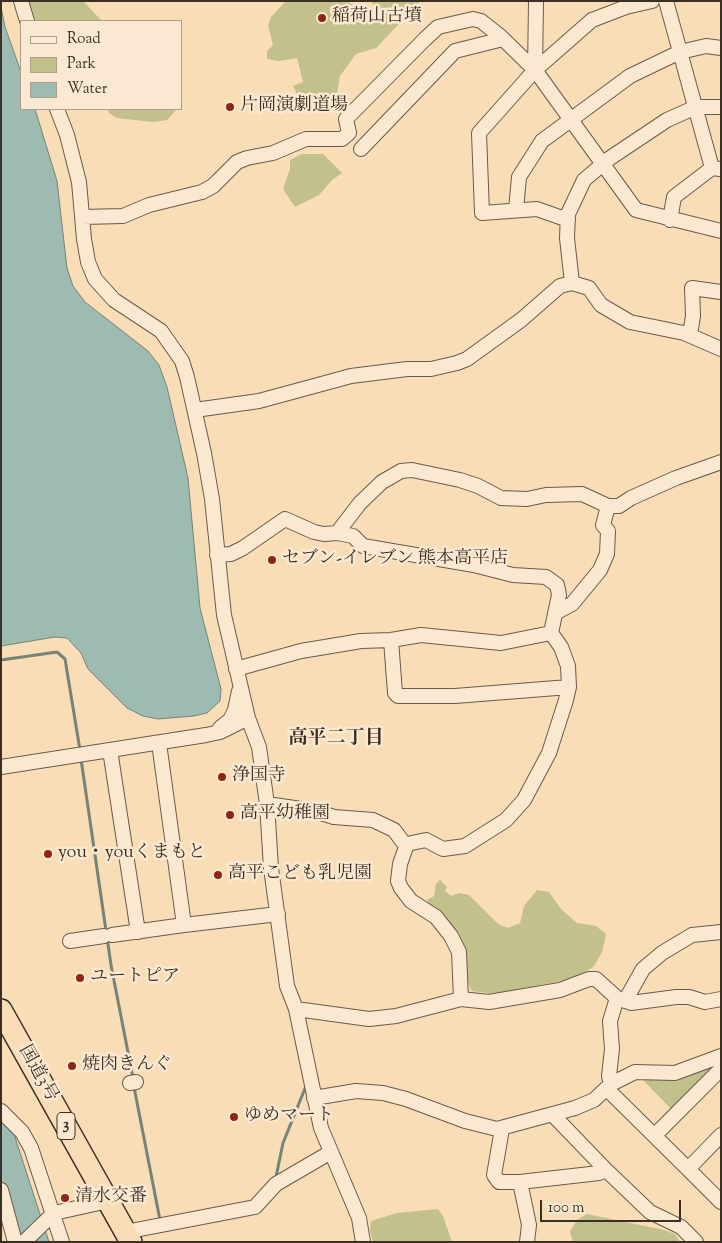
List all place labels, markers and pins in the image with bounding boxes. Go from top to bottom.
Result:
place label: 稲荷山古墳 [332,7,422,29]
marker: 稲荷山古墳 [316,12,328,24]
place label: 片岡演劇道場 [240,96,348,118]
marker: 片岡演劇道場 [224,101,236,113]
place label: セブン-イレブン 熊本高平店 [282,549,508,571]
marker: セブン-イレブン 熊本高平店 [266,554,278,566]
place label: 浄国寺 [232,766,286,788]
marker: 浄国寺 [216,771,228,783]
place label: 高平幼稚園 [240,804,330,826]
marker: 高平幼稚園 [224,809,236,821]
place label: you・youくまもと [58,843,206,865]
marker: you・youくまもと [42,848,54,860]
place label: 高平こども乳児園 [228,864,372,886]
marker: 高平こども乳児園 [212,869,224,881]
place label: ユートピア [90,967,180,989]
marker: ユートピア [74,972,86,984]
place label: 焼肉きんぐ [82,1055,172,1077]
marker: 焼肉きんぐ [66,1060,78,1072]
place label: ゆめマート [244,1106,334,1128]
marker: ゆめマート [228,1111,240,1123]
place label: 清水交番 [75,1187,147,1209]
marker: 清水交番 [59,1192,71,1204]

